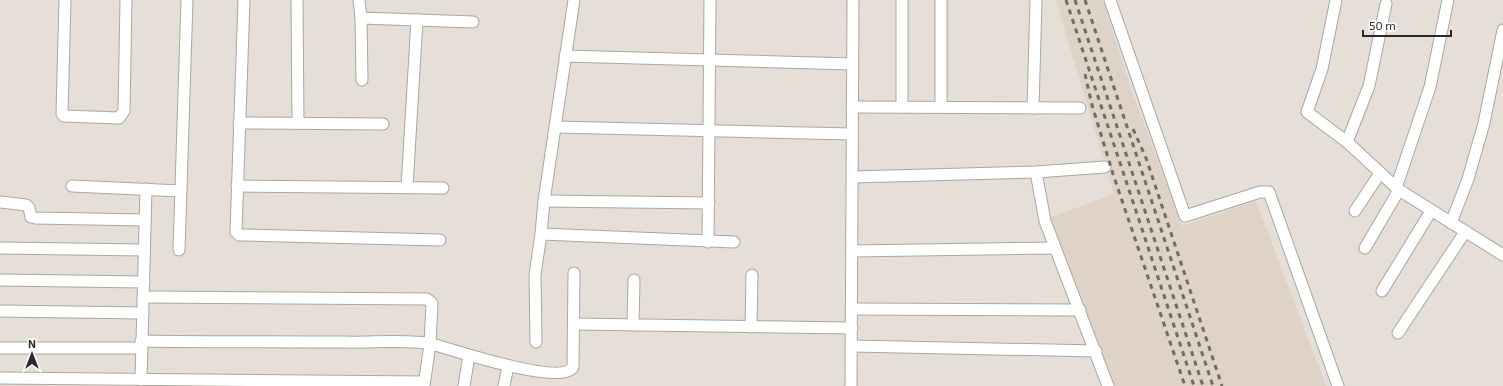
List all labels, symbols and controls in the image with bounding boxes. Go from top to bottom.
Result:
scale bar [1363,12,1451,38]
text: 50 m [1369,18,1396,32]
north arrow [12,334,52,374]
text: N [28,337,36,350]

